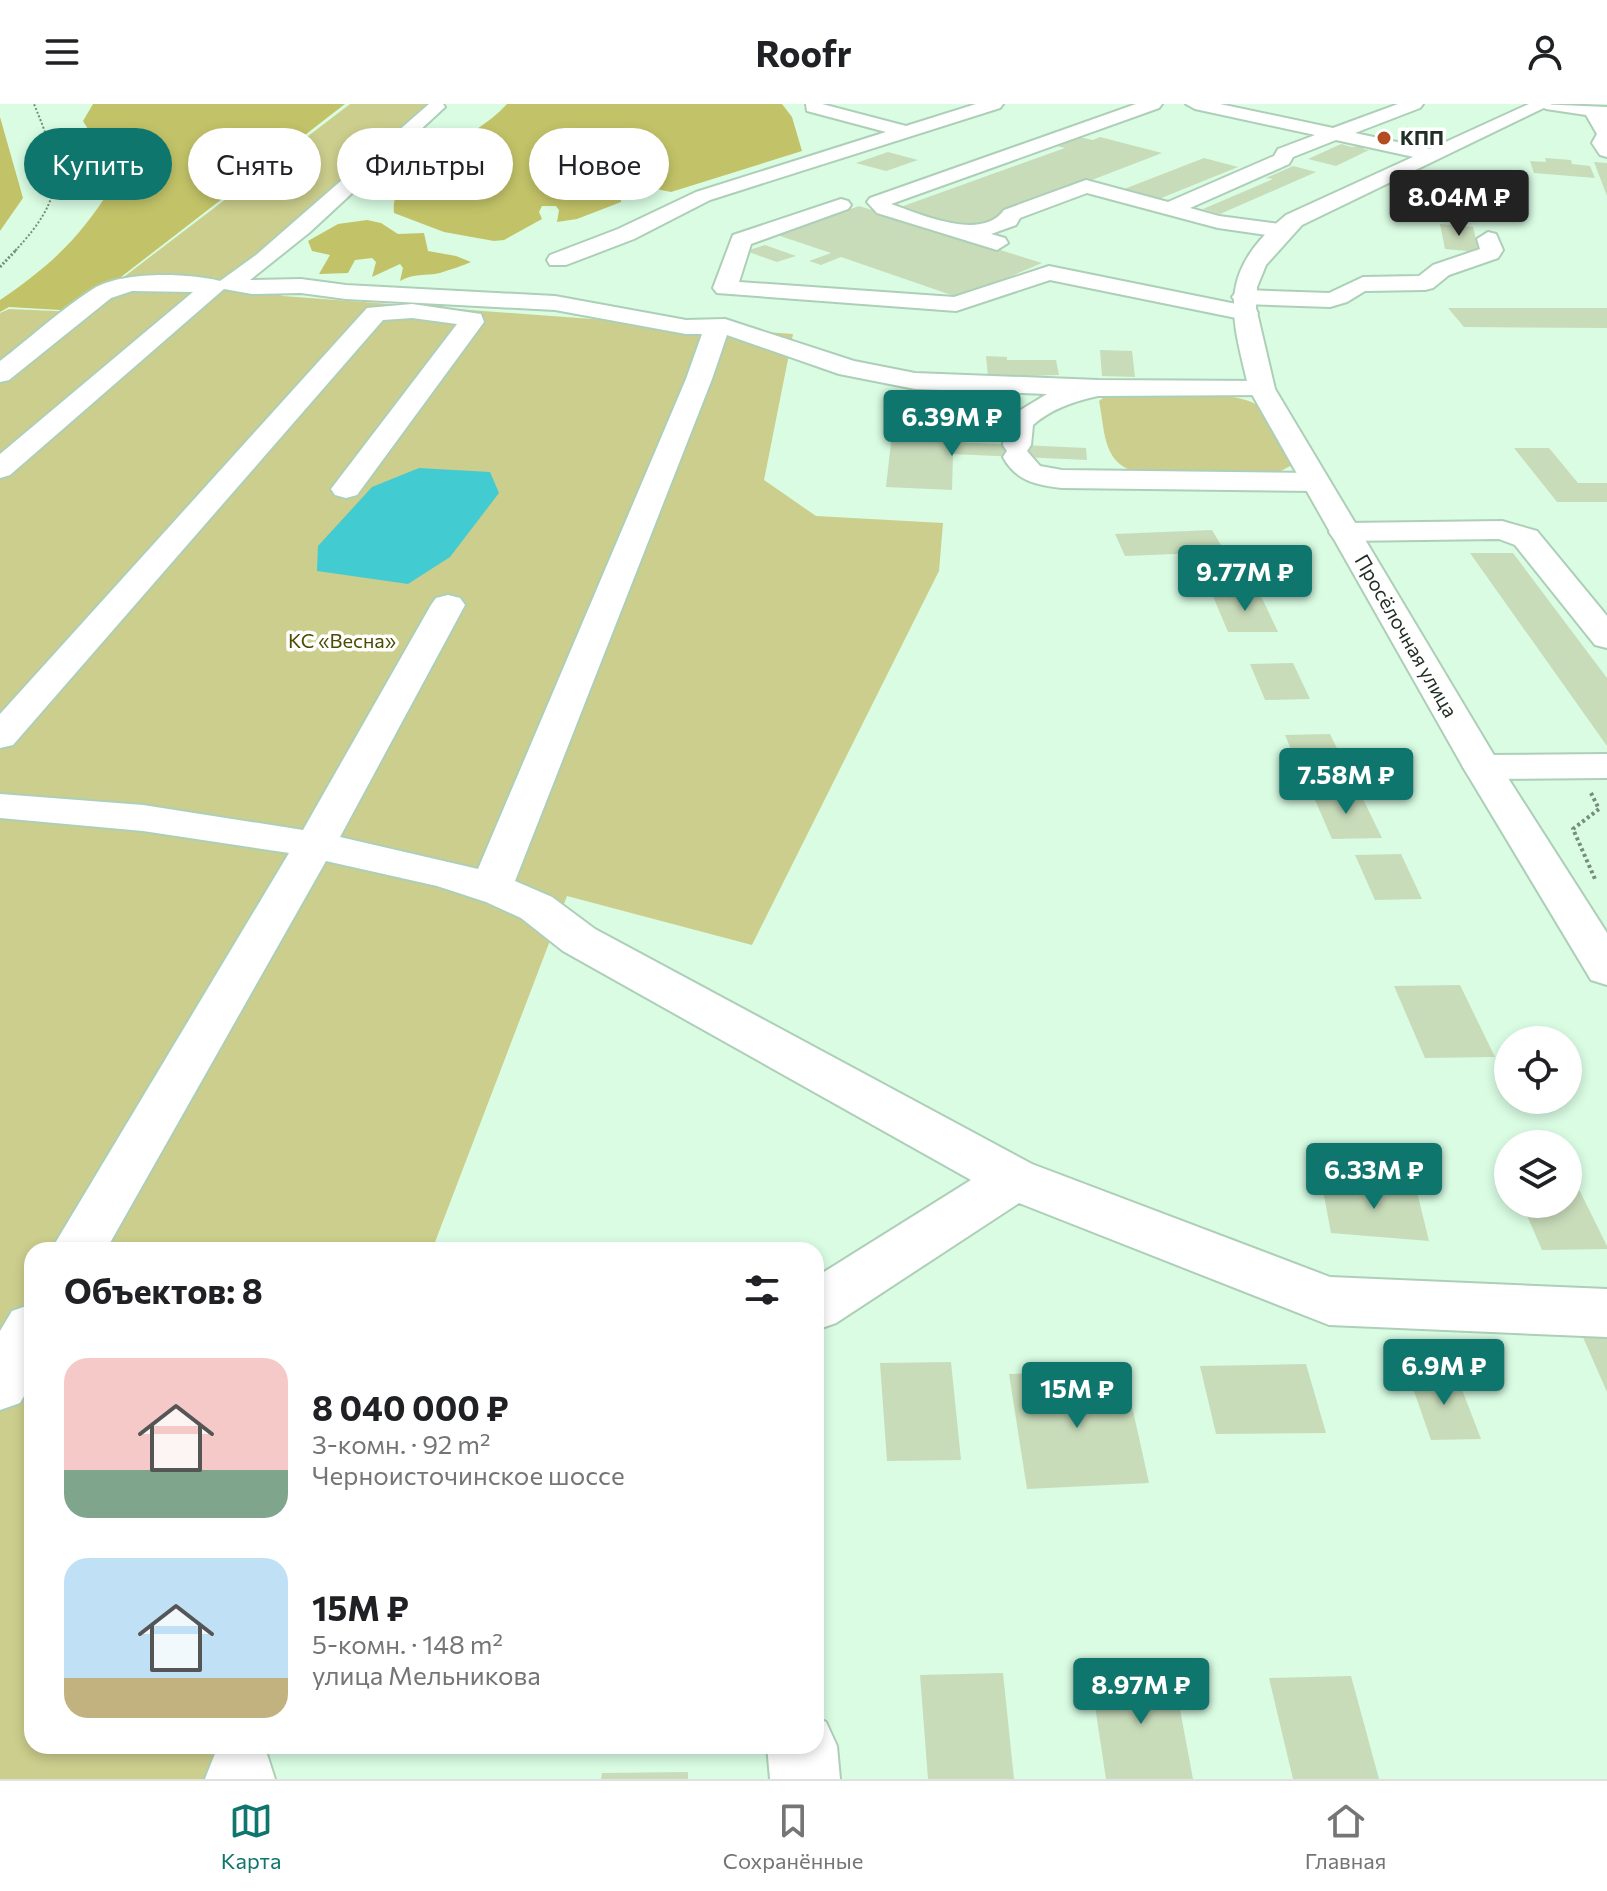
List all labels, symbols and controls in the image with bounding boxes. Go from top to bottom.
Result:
icon: menu [40,30,84,74]
text: Roofr [755,30,852,74]
icon: person [1523,30,1567,74]
place label: КПП [1400,125,1444,149]
chip: Купить [24,128,172,200]
chip: Снять [188,128,321,200]
chip: Фильтры [337,128,513,200]
chip: Новое [529,128,669,200]
marker: КПП [1375,129,1393,147]
pin: 8.04M ₽ [1385,170,1533,238]
text: 8.04M ₽ [1408,180,1510,211]
pin: 6.39M ₽ [878,390,1026,458]
text: 6.39M ₽ [902,400,1002,431]
pin: 9.77M ₽ [1171,545,1319,613]
street label: Просёлочная улица [1350,550,1463,721]
text: 9.77M ₽ [1196,555,1294,586]
park label: КС «Весна» [288,628,396,652]
pin: 7.58M ₽ [1272,748,1420,816]
text: 7.58M ₽ [1297,758,1395,789]
map controls [1494,1026,1582,1218]
button: locate [1494,1026,1582,1114]
button: layers [1494,1130,1582,1218]
pin: 6.33M ₽ [1300,1143,1448,1211]
text: 6.33M ₽ [1324,1153,1424,1184]
icon: filters [740,1268,784,1312]
text: Объектов: 8 [64,1269,263,1311]
pin: 6.9M ₽ [1379,1339,1509,1407]
text: 6.9M ₽ [1401,1349,1487,1380]
pin: 15M ₽ [1021,1362,1133,1430]
text: 15M ₽ [1040,1372,1114,1403]
text: 8 040 000 ₽ [312,1386,509,1428]
icon: home [128,1390,224,1486]
text: 3-комн. · 92 m² [312,1428,490,1459]
text: Черноисточинское шоссе [312,1459,625,1490]
text: 15M ₽ [312,1586,409,1628]
icon: home [128,1590,224,1686]
text: 5-комн. · 148 m² [312,1628,503,1659]
pin: 8.97M ₽ [1067,1658,1215,1726]
text: улица Мельникова [312,1659,541,1690]
text: 8.97M ₽ [1091,1668,1191,1699]
tab: Карта [221,1799,281,1874]
tab: Сохранённые [723,1799,863,1874]
tab: Главная [1305,1799,1386,1874]

